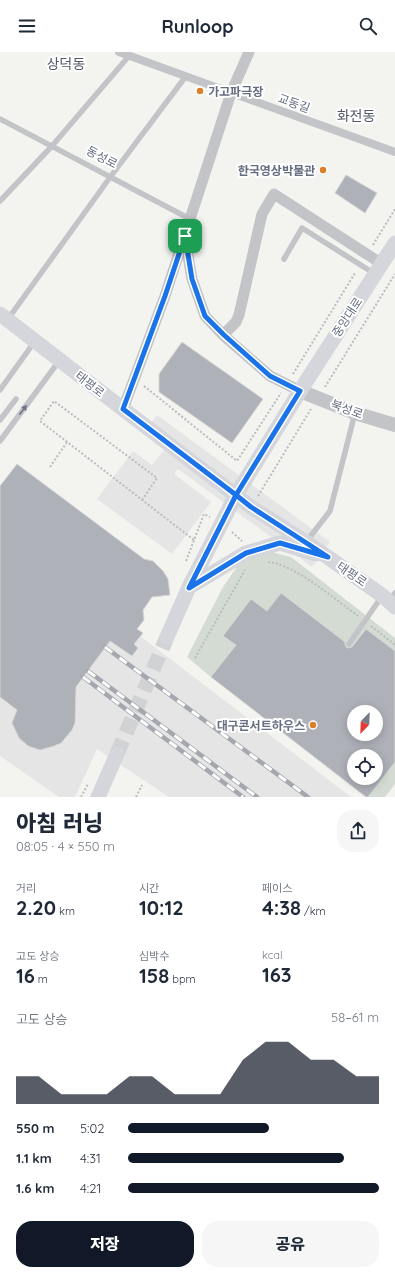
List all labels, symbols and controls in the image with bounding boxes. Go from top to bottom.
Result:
icon: menu [16,15,38,37]
text: Runloop [162,15,233,38]
icon: search [357,15,379,37]
district label: 상덕동 [47,55,85,73]
place label: 가고파극장 [208,84,263,99]
marker: 가고파극장 [195,86,205,96]
street label: 교동길 [276,90,312,116]
district label: 화전동 [337,107,375,125]
street label: 동성로 [84,143,120,171]
place label: 한국영상박물관 [238,163,315,178]
marker: 한국영상박물관 [318,165,328,175]
pin [168,219,202,253]
icon: arrive [174,225,196,247]
street label: 중앙대로 [329,294,365,340]
street label: 태평로 [72,368,108,400]
street label: 북성로 [329,396,365,422]
one-way arrow [19,404,27,415]
street label: 태평로 [334,558,370,590]
north arrow [347,705,383,741]
map controls [347,705,383,785]
place label: 대구콘서트하우스 [217,718,305,733]
marker: 대구콘서트하우스 [308,720,318,730]
button: locate [347,749,383,785]
text: 아침 러닝 [16,809,103,837]
button: share [337,810,379,852]
text: 08:05 · 4 × 550 m [16,838,115,854]
text: 거리 [16,881,36,895]
text: 시간 [139,881,159,895]
text: 페이스 [262,881,292,895]
text: 2.20 [16,895,56,920]
text: 10:12 [139,895,184,920]
text: 4:38 [262,895,301,920]
text: km [56,904,75,918]
text: /km [301,904,326,918]
text: kcal [262,948,283,962]
text: 고도 상승 [16,949,59,963]
text: 심박수 [139,949,169,963]
text: 163 [262,962,292,987]
text: 16 [16,963,35,988]
text: 158 [139,963,169,988]
text: m [35,972,48,986]
text: bpm [169,972,196,986]
text: 58–61 m [331,1009,379,1025]
text: 고도 상승 [16,1011,67,1027]
text: 550 m [16,1120,55,1136]
text: 5:02 [80,1120,104,1136]
text: 1.1 km [16,1150,52,1166]
text: 4:31 [80,1150,101,1166]
text: 1.6 km [16,1180,55,1196]
text: 4:21 [80,1180,101,1196]
button: 저장 [16,1221,194,1267]
button: 공유 [202,1221,379,1267]

